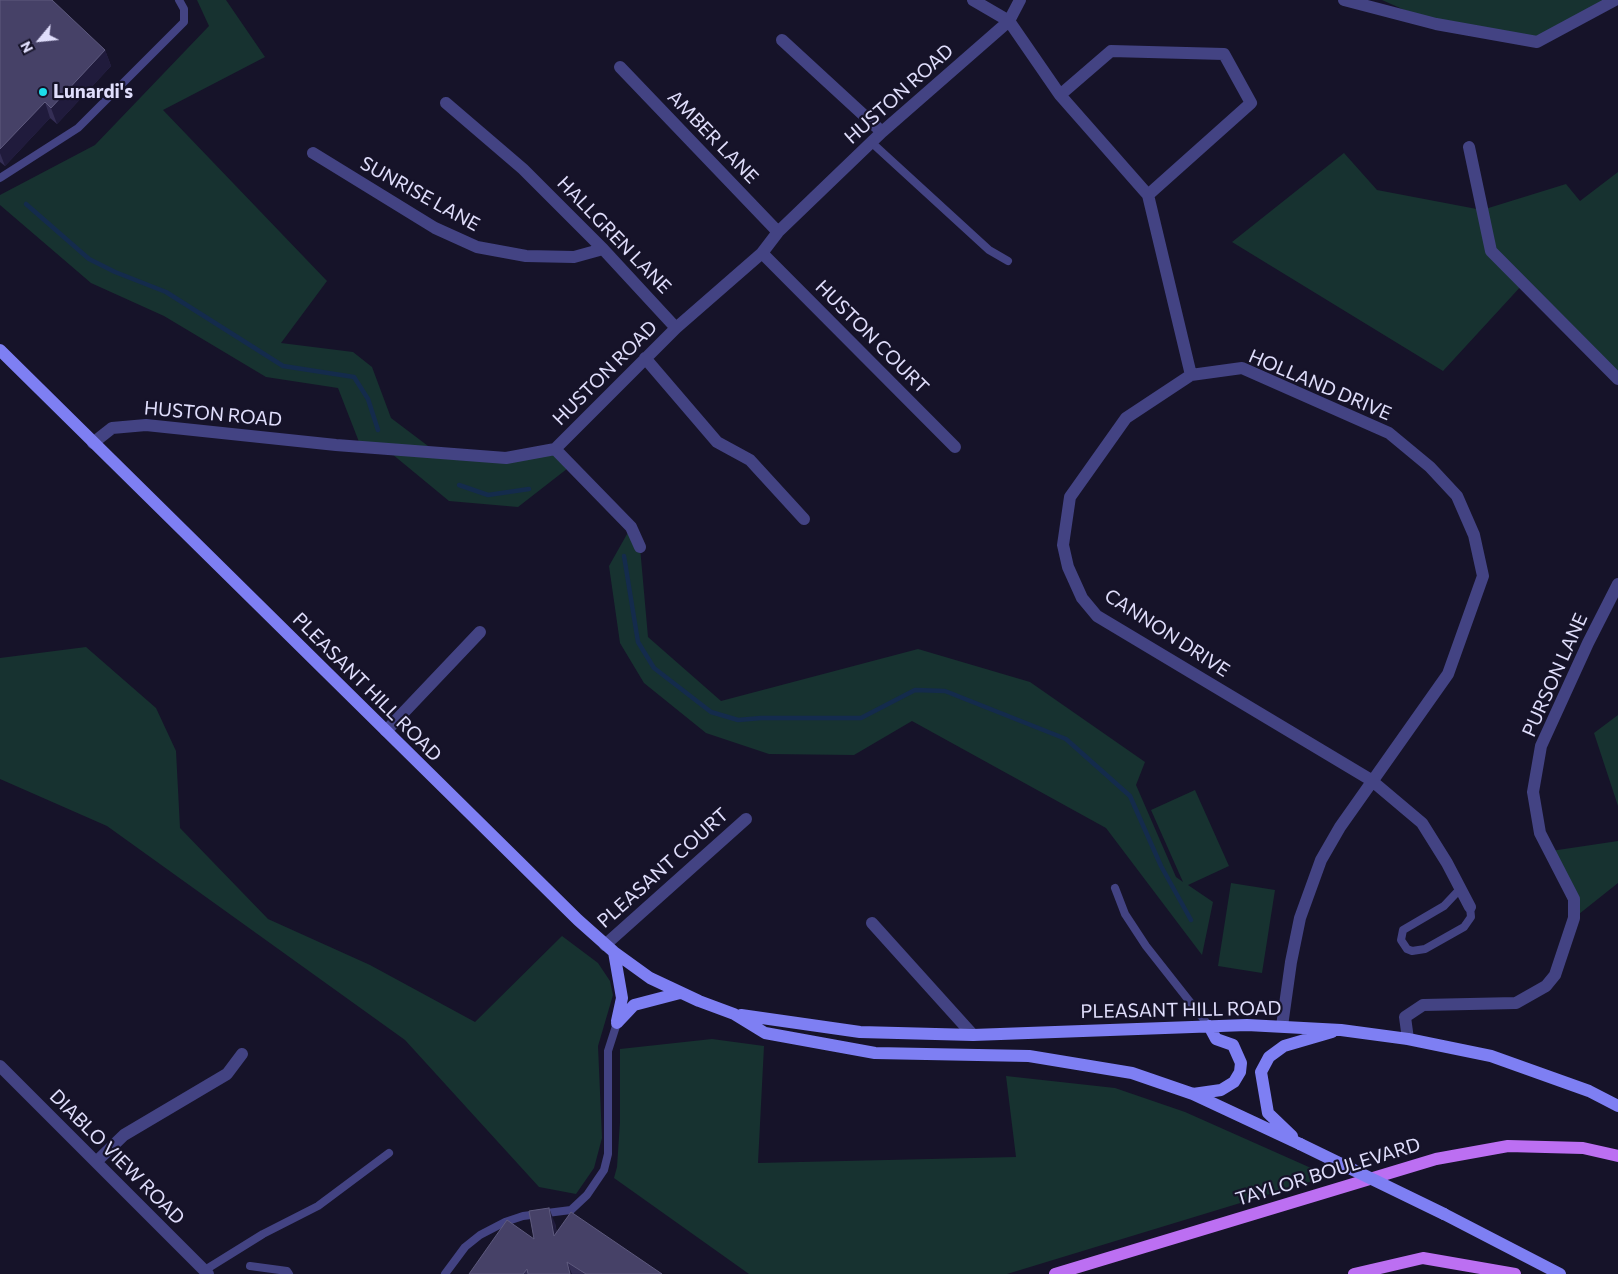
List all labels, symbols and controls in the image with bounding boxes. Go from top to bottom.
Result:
north arrow [15,15,65,65]
text: N [16,39,36,56]
street label: HUSTON ROAD [840,39,958,149]
place label: Lunardi's [53,81,133,103]
marker: Lunardi's [37,86,49,98]
street label: AMBER LANE [663,86,763,188]
street label: SUNRISE LANE [356,152,484,236]
street label: HALLGREN LANE [552,172,676,298]
street label: HUSTON COURT [811,276,933,398]
street label: HUSTON ROAD [548,316,662,430]
street label: HOLLAND DRIVE [1245,345,1395,425]
street label: HUSTON ROAD [143,397,283,431]
street label: CANNON DRIVE [1100,584,1234,682]
street label: PLEASANT HILL ROAD [288,608,446,766]
street label: PURSON LANE [1518,610,1592,740]
street label: PLEASANT COURT [593,803,733,933]
street label: PLEASANT HILL ROAD [1080,997,1282,1023]
street label: DIABLO VIEW ROAD [45,1085,189,1229]
street label: TAYLOR BOULEVARD [1233,1133,1423,1211]

